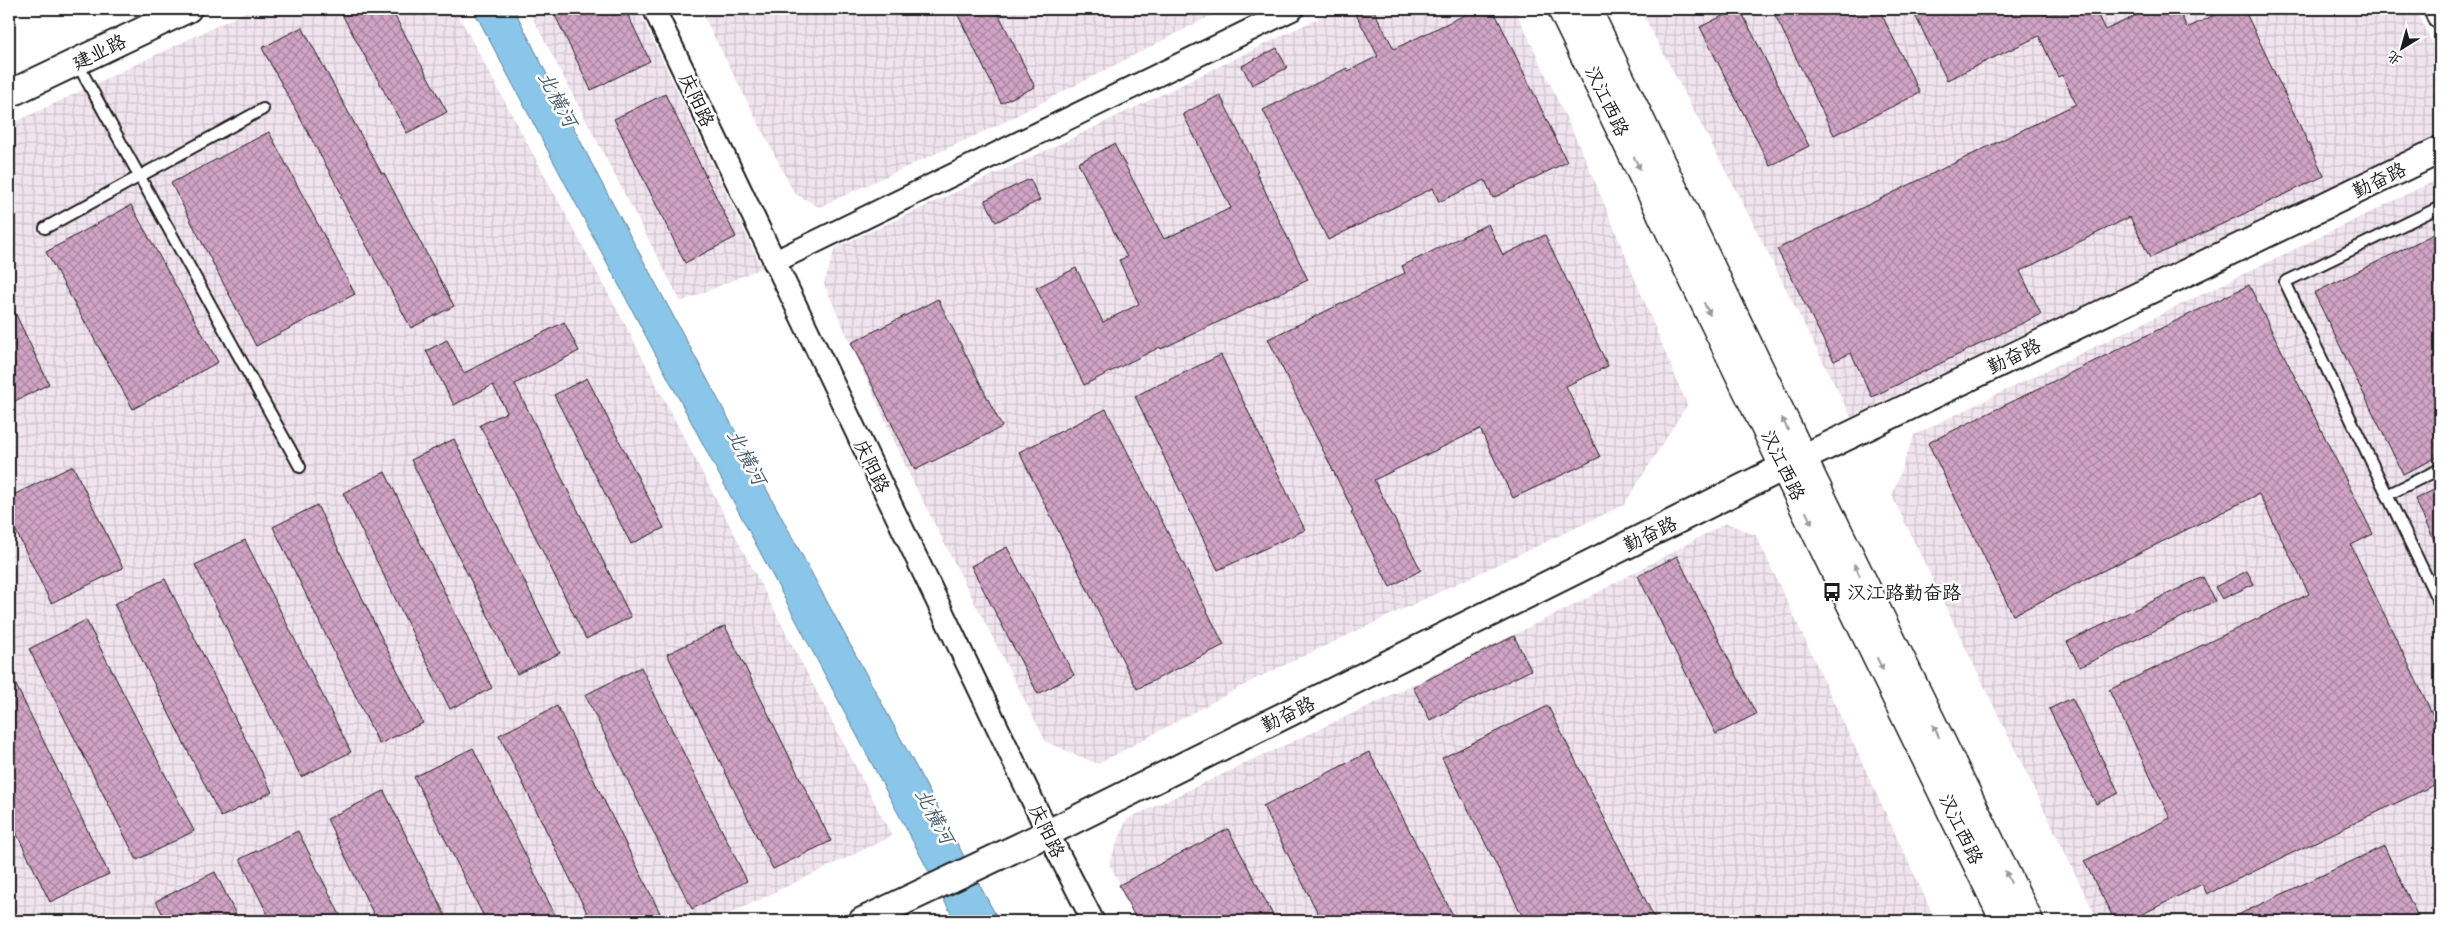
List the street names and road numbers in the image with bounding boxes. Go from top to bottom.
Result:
street label: 建业路 [68,28,130,76]
street label: 汉江西路 [1579,61,1635,141]
street label: 庆阳路 [674,69,720,131]
street label: 勤奋路 [2348,156,2410,204]
street label: 勤奋路 [1983,332,2045,380]
street label: 汉江西路 [1755,425,1811,505]
street label: 庆阳路 [848,435,896,497]
street label: 勤奋路 [1619,510,1681,558]
street label: 勤奋路 [1257,690,1319,738]
street label: 汉江西路 [1933,789,1989,869]
street label: 庆阳路 [1023,800,1071,862]

